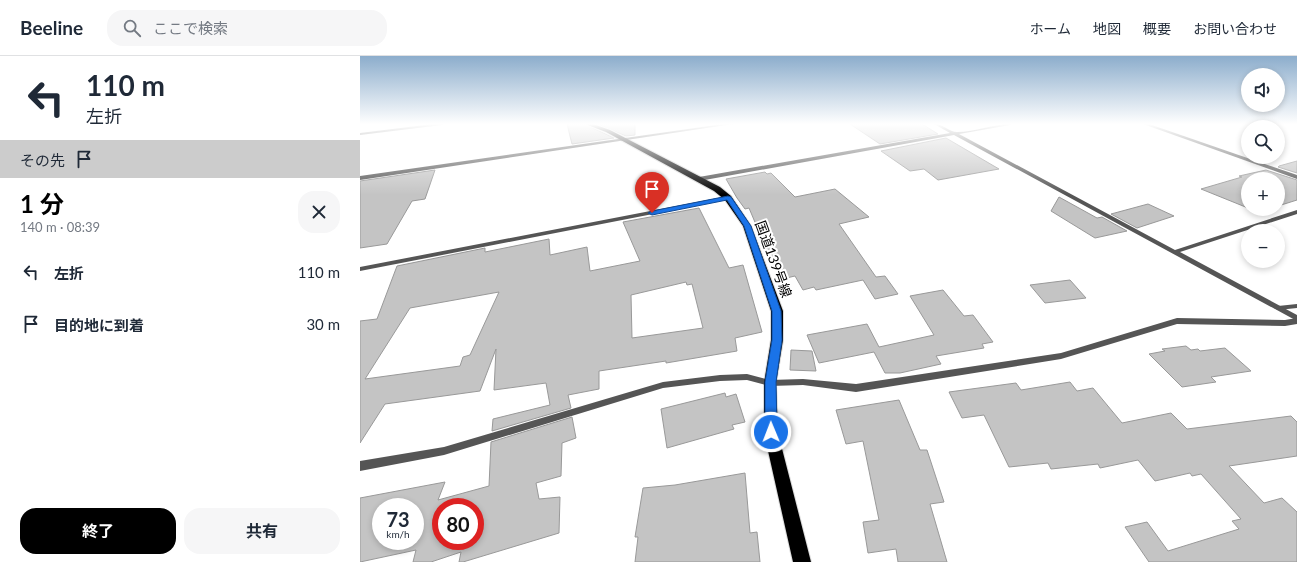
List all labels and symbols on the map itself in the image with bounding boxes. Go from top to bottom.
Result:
pin [635,172,669,213]
street label: 国道139号線 [752,218,796,300]
position arrow [750,411,792,453]
speed limit sign: 80 [432,498,484,550]

